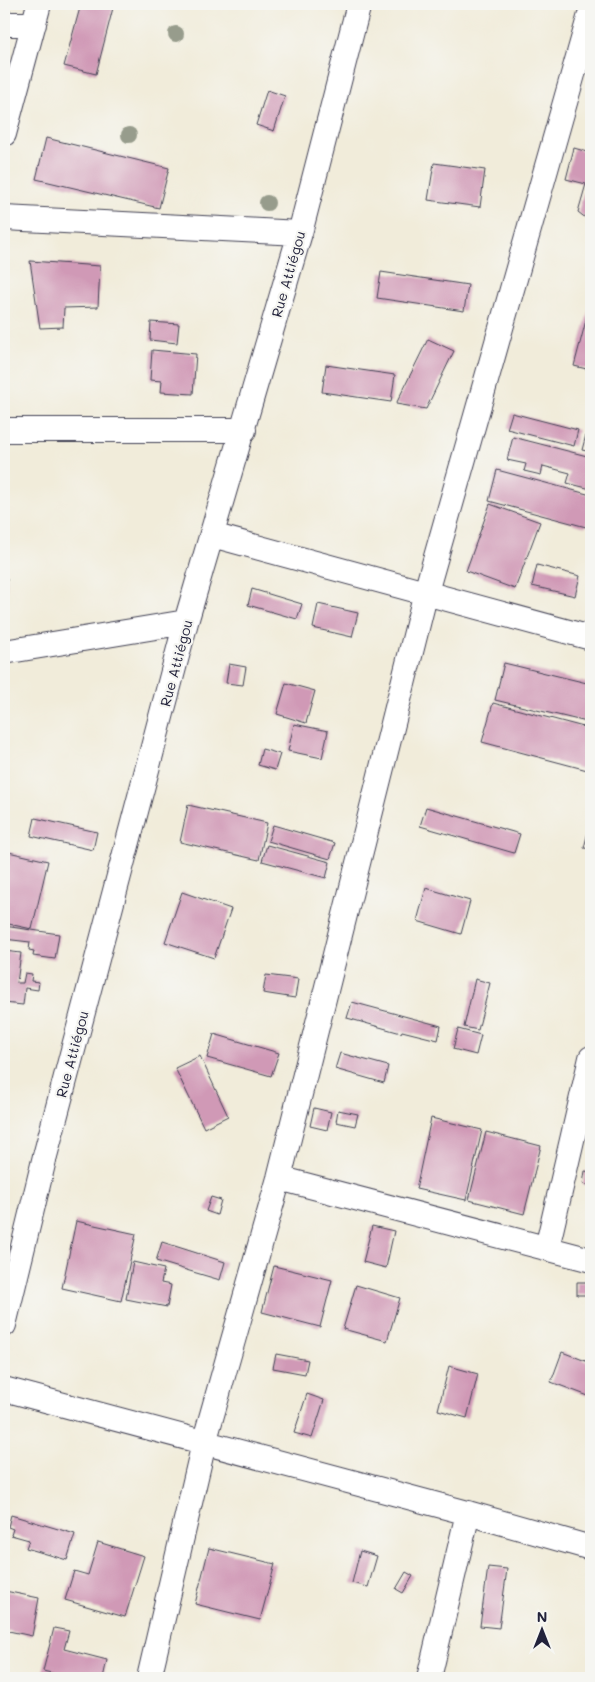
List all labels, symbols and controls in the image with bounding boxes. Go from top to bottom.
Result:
street label: Rue Attiégou [267,229,309,319]
street label: Rue Attiégou [155,618,197,708]
street label: Rue Attiégou [51,1009,93,1099]
north arrow [518,1604,568,1654]
text: N [537,1607,547,1626]

